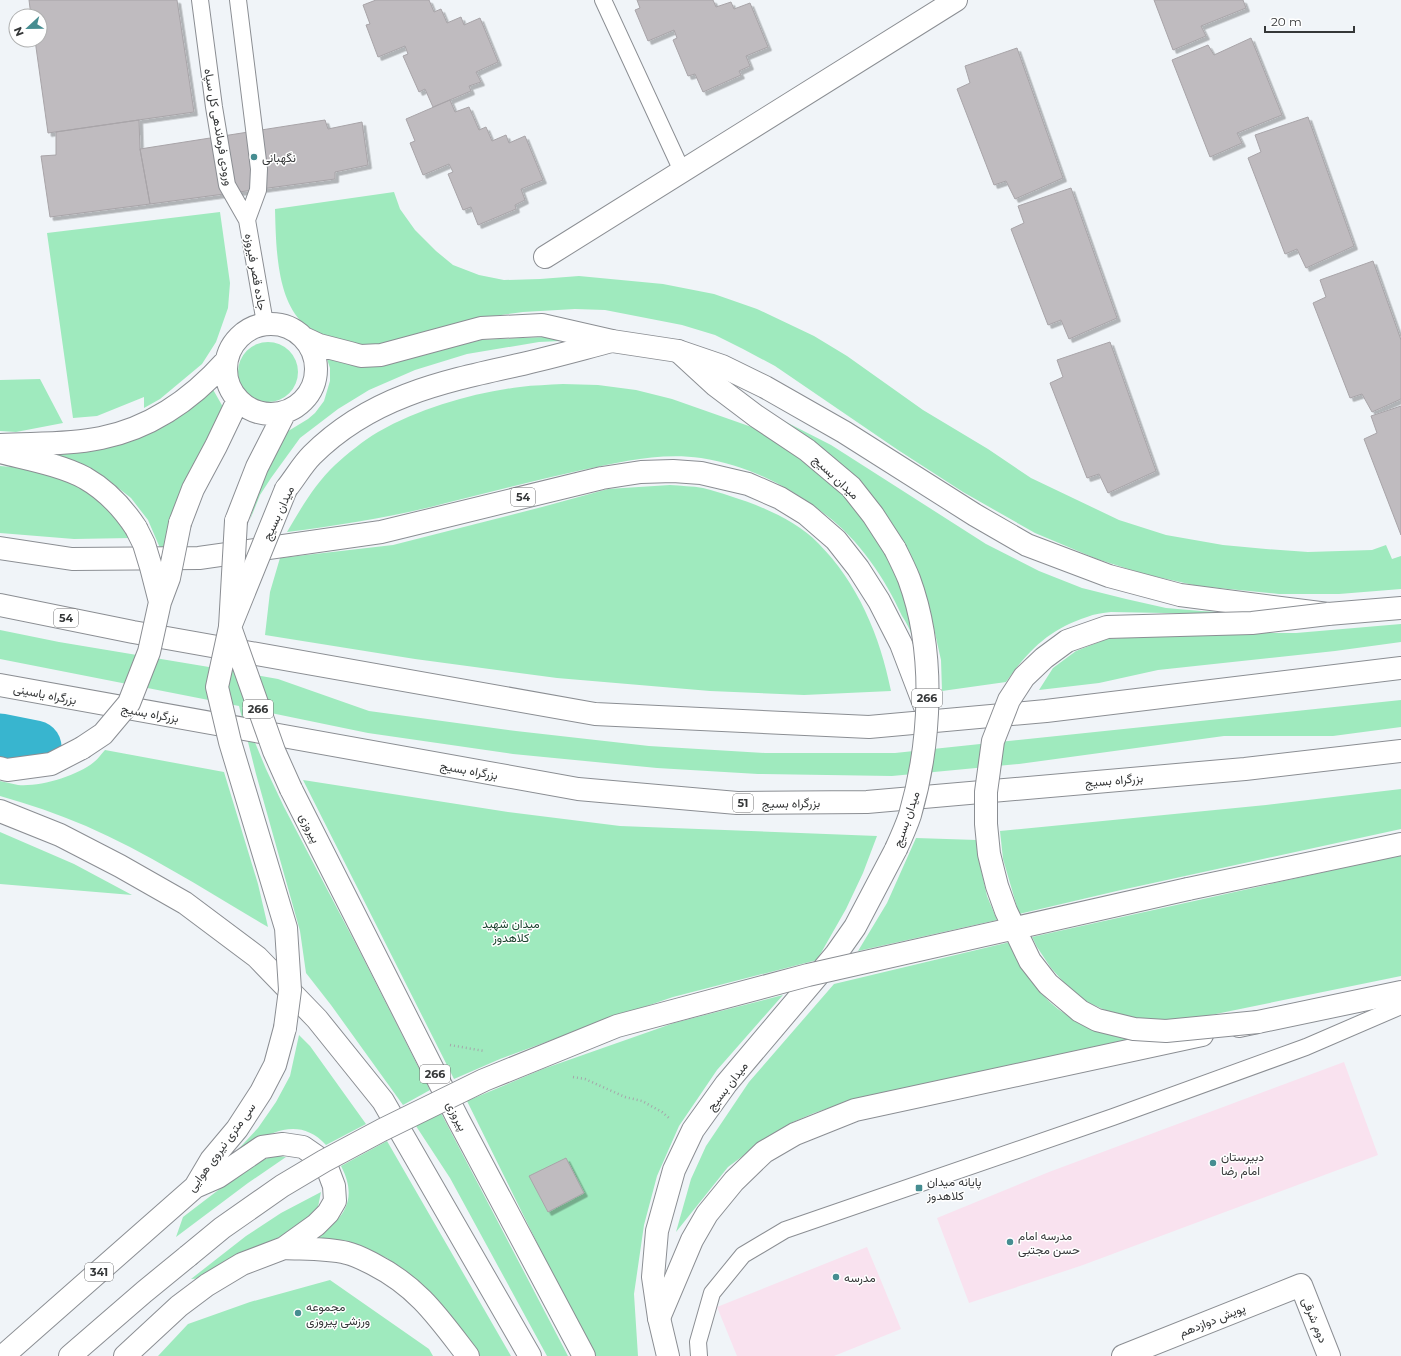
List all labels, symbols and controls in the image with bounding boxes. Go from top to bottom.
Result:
north arrow [8,8,48,48]
scale bar [1265,8,1354,34]
text: 20 m [1271,14,1302,29]
text: N [11,25,27,38]
street label: ورودی فرماندهی کل سپاه [200,67,237,187]
place label: نگهبانی [262,150,296,166]
marker: نگهبانی [249,152,259,162]
street label: جاده قصر فیروزه [241,232,270,312]
street label: میدان بسیج [808,452,862,504]
street label: میدان بسیج [259,483,299,543]
road number: 54 [511,488,535,506]
road number: 54 [54,609,78,627]
street label: بزرگراه یاسینی [12,681,78,708]
road number: 266 [912,689,942,707]
road number: 266 [243,700,273,718]
street label: بزرگراه بسیج [120,701,180,727]
street label: بزرگراه بسیج [439,758,499,784]
street label: بزرگراه بسیج [1084,770,1144,792]
street label: میدان بسیج [889,789,924,850]
road number: 51 [733,794,753,812]
street label: بزرگراه بسیج [762,795,820,813]
street label: پیروزی [295,811,324,846]
park label: میدان شهید کلاهدوز [482,916,540,946]
street label: میدان بسیج [703,1058,752,1115]
road number: 266 [420,1065,450,1083]
street label: سی متری نیروی هوایی [184,1099,259,1195]
street label: پیروزی [442,1099,471,1134]
place label: دبیرستان امام رضا [1221,1149,1264,1179]
marker: دبیرستان امام رضا [1208,1158,1218,1168]
place label: پایانه میدان کلاهدوز [926,1174,982,1204]
marker: پایانه میدان کلاهدوز [914,1183,924,1193]
place label: مدرسه امام حسن مجتبی [1018,1228,1080,1258]
marker: مدرسه امام حسن مجتبی [1005,1237,1015,1247]
road number: 341 [85,1263,113,1281]
place label: مدرسه [844,1270,876,1286]
marker: مدرسه [831,1272,841,1282]
street label: دوم شرقی [1298,1295,1331,1346]
place label: مجموعه ورزشی پیروزی [306,1299,370,1329]
street label: پویش دوازدهم [1177,1300,1248,1341]
marker: مجموعه ورزشی پیروزی [293,1308,303,1318]

